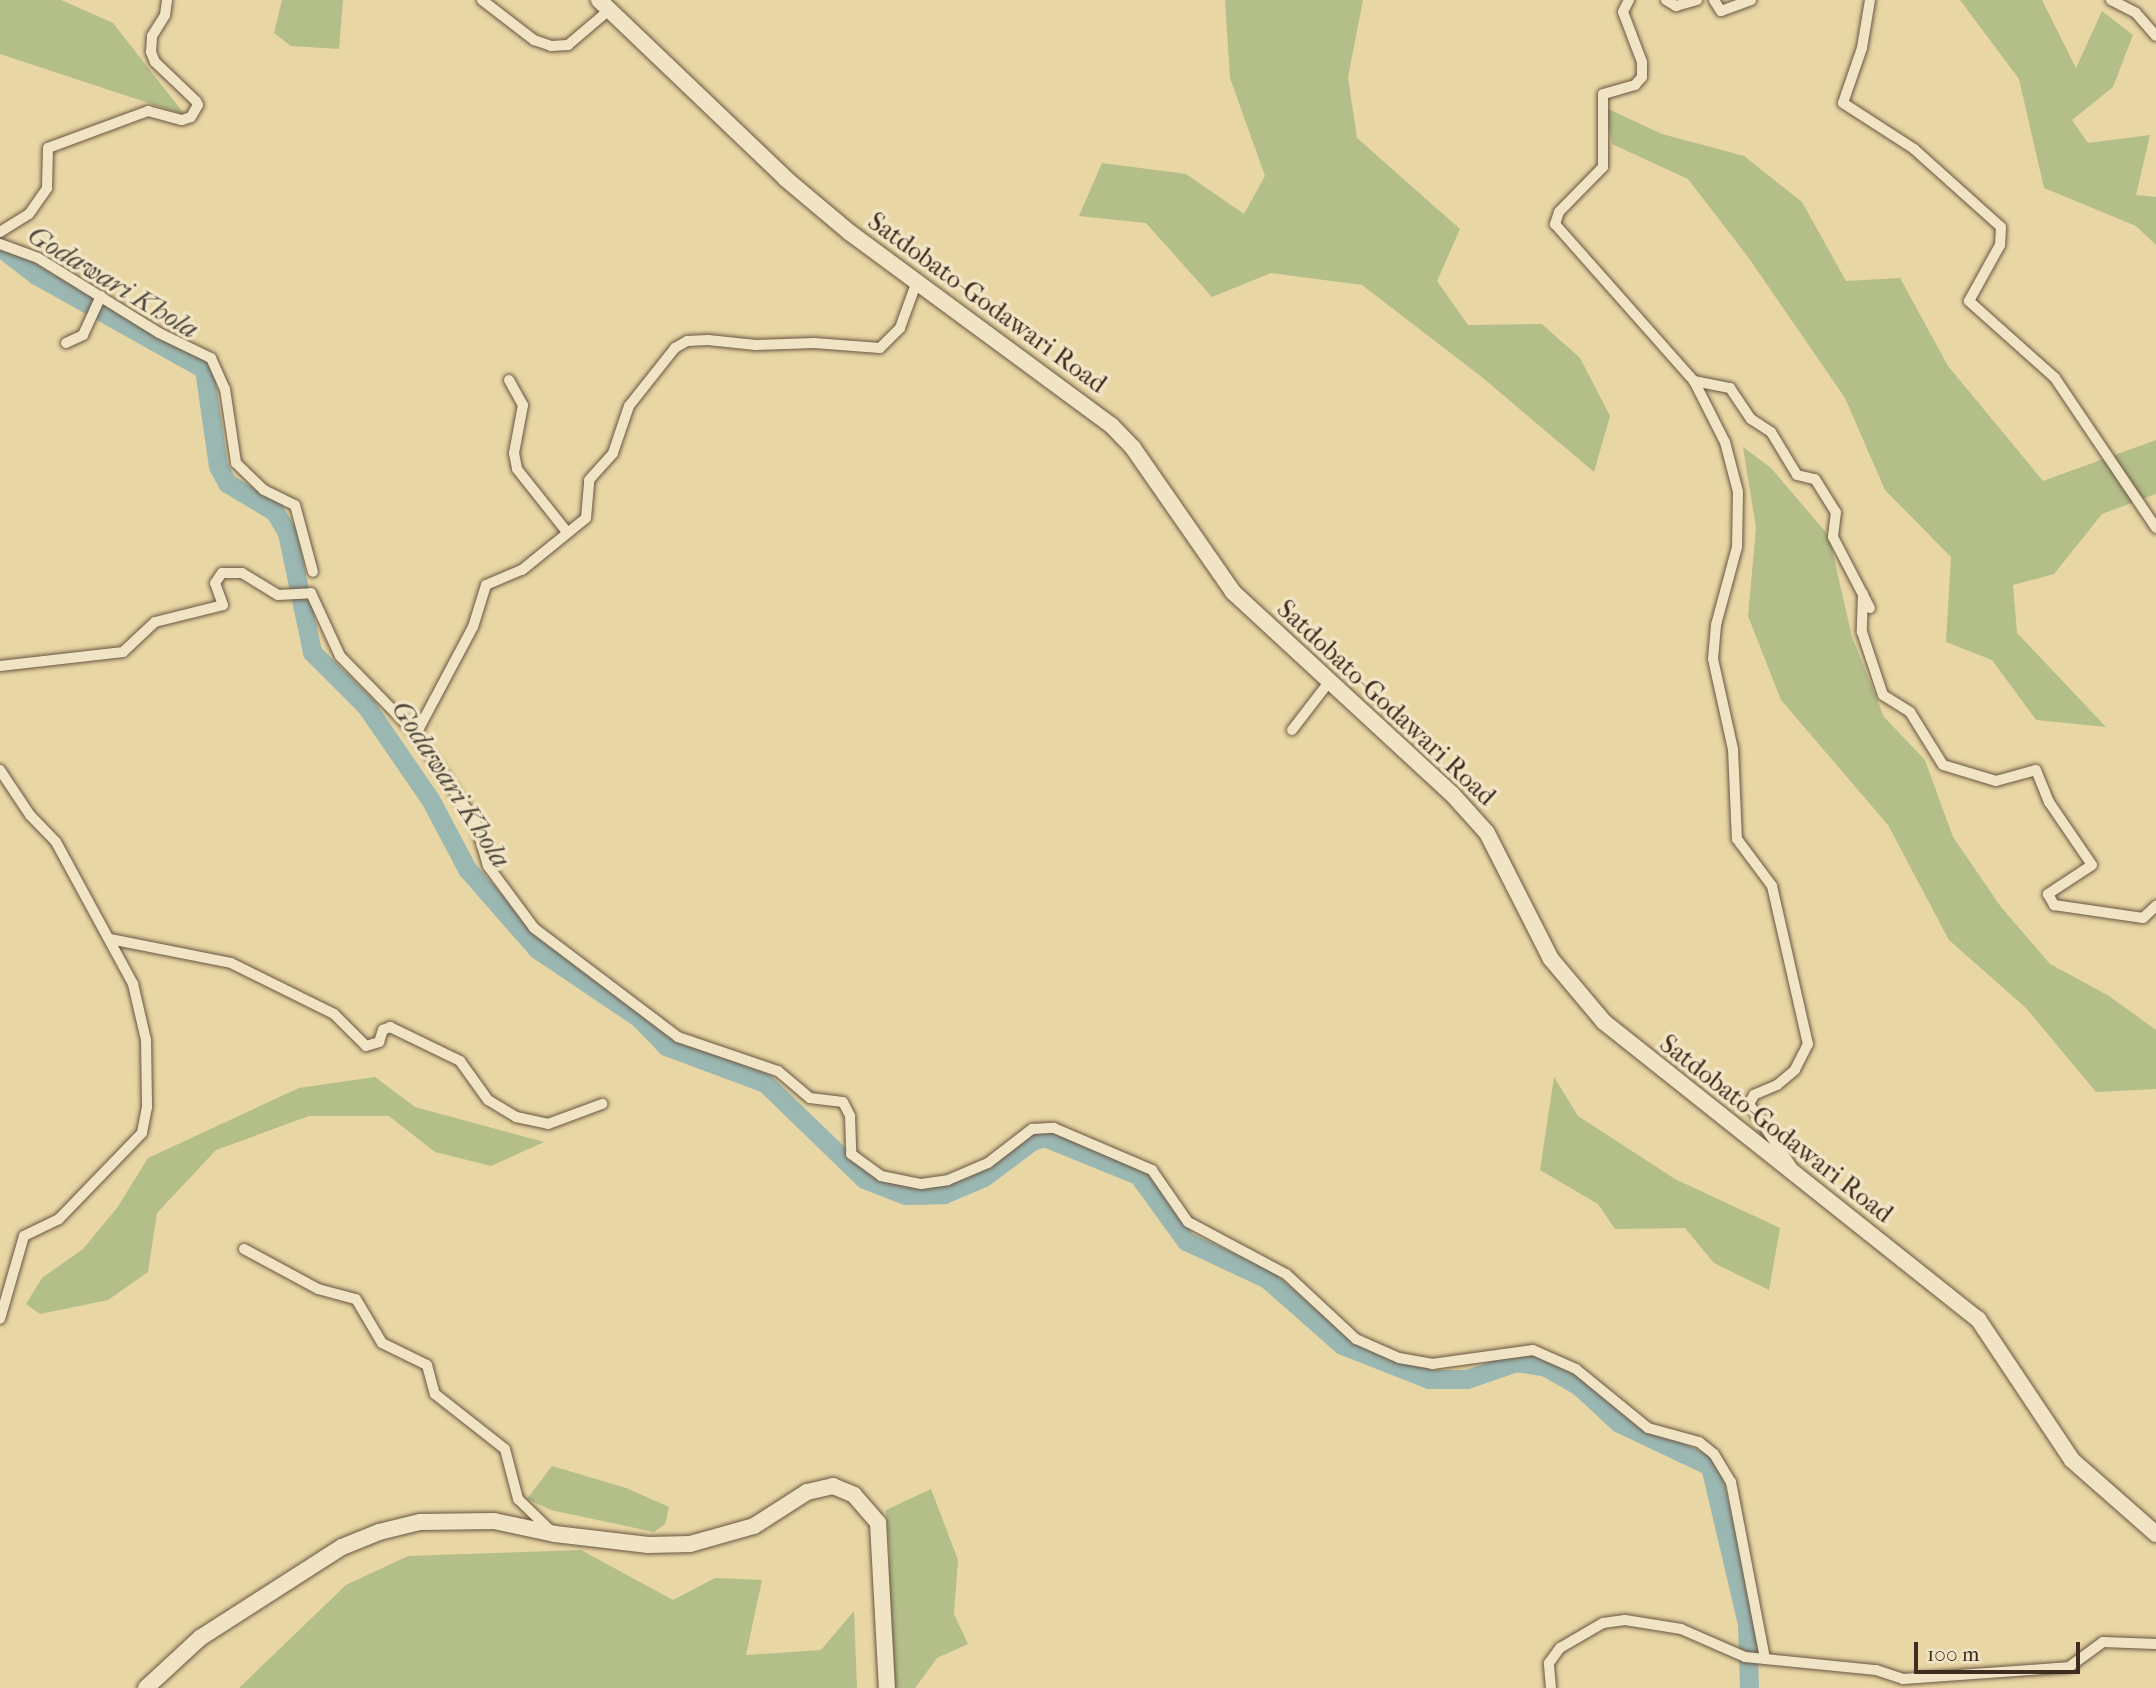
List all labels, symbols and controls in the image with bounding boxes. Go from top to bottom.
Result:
street label: Satdobato-Godawari Road [862,206,1112,400]
water label: Godawari Khola [22,218,204,346]
street label: Satdobato-Godawari Road [1270,594,1502,812]
water label: Godawari Khola [384,694,518,874]
street label: Satdobato-Godawari Road [1653,1028,1899,1230]
scale bar [1918,1628,2084,1672]
text: 100 m [1927,1642,1980,1666]

